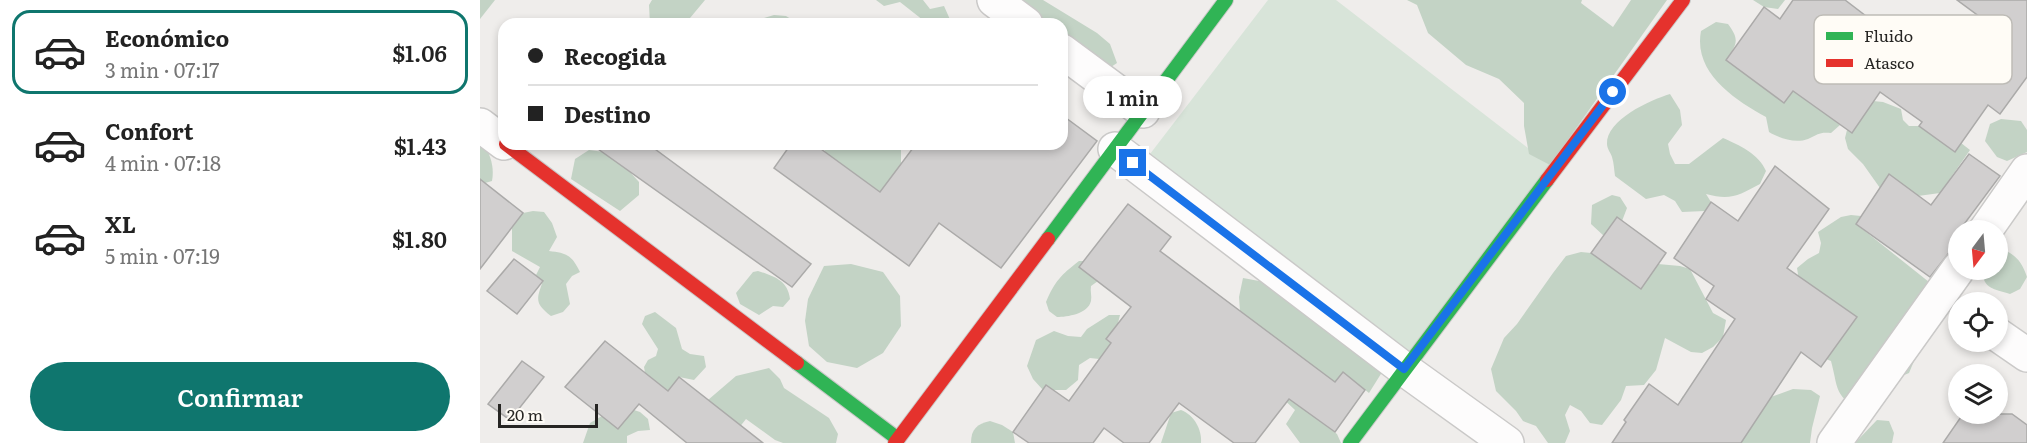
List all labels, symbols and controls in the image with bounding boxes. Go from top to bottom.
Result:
legend [1814,15,2012,84]
text: Económico [105,21,229,54]
text: Fluido [1864,23,1913,47]
icon: car [33,25,87,79]
text: $1.06 [392,36,447,69]
text: Recogida [564,39,666,72]
text: Atasco [1864,50,1914,74]
text: 3 min · 07:17 [105,54,219,84]
callout: 1 min [1084,76,1182,118]
route start [1599,78,1626,105]
text: 1 min [1106,82,1159,112]
text: Destino [564,97,651,130]
text: Confort [105,114,193,147]
icon: car [33,118,87,172]
text: $1.43 [394,129,447,162]
text: 4 min · 07:18 [105,147,221,177]
route end [1119,149,1146,176]
text: XL [105,207,136,240]
icon: car [33,211,87,265]
north arrow [1948,220,2008,280]
map controls [1948,220,2008,424]
text: $1.80 [392,222,447,255]
text: 5 min · 07:19 [105,240,220,270]
button: locate [1948,292,2008,352]
button: Confirmar [30,362,450,431]
button: layers [1948,364,2008,424]
scale bar [498,401,598,428]
text: 20 m [507,402,543,426]

